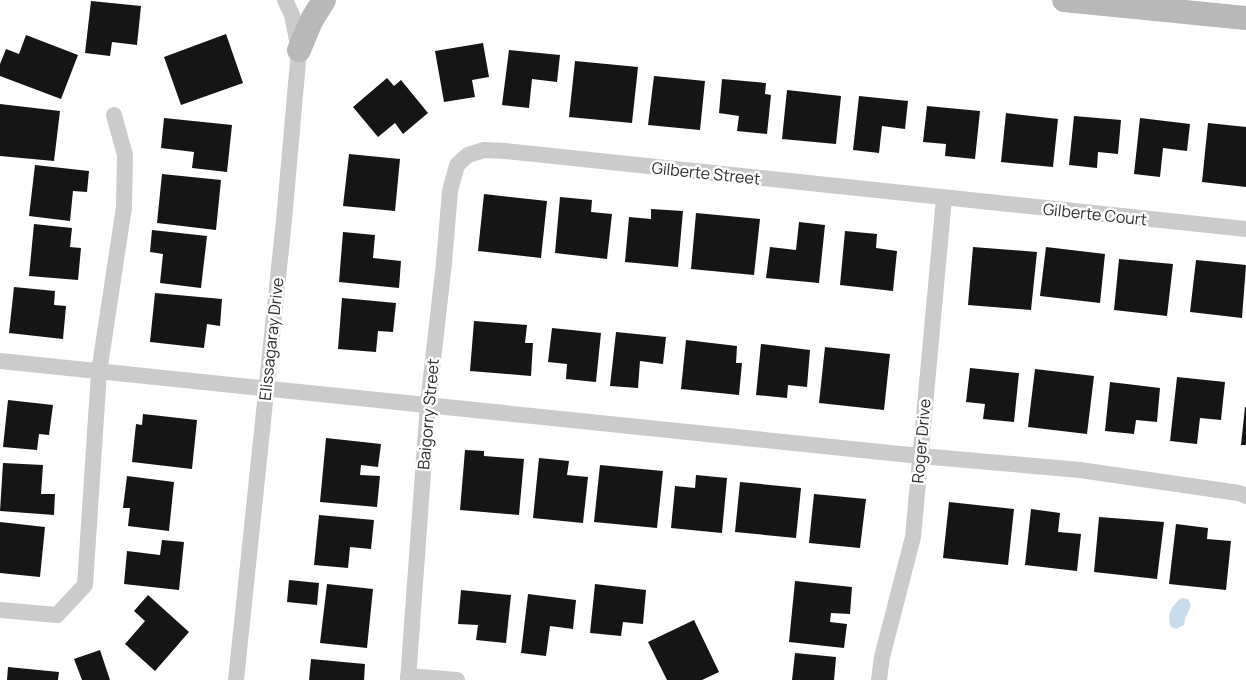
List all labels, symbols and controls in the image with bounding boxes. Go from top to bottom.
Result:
street label: Gilberte Street [651,156,761,190]
street label: Gilberte Court [1042,198,1148,230]
street label: Elissagaray Drive [254,276,288,402]
street label: Baigorry Street [412,358,444,470]
street label: Roger Drive [906,398,936,484]

